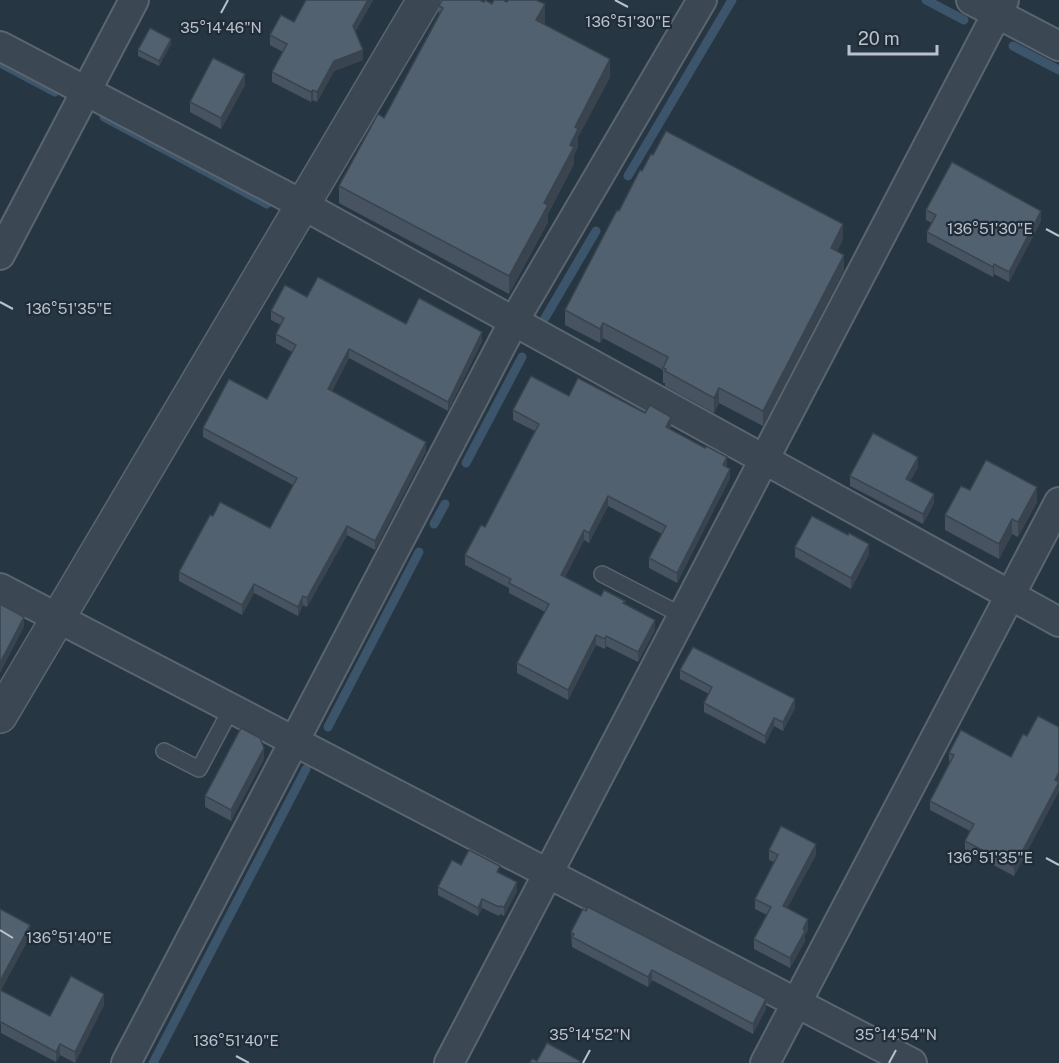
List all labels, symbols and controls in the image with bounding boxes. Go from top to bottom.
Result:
text: 136°51'30"E [585,13,671,30]
scale bar [849,18,938,56]
text: 35°14'46"N [180,19,262,36]
text: 20 m [858,28,900,49]
text: 136°51'30"E [947,220,1033,237]
text: 136°51'35"E [26,300,112,317]
text: 136°51'35"E [947,849,1033,866]
text: 136°51'40"E [26,929,112,946]
text: 35°14'52"N [549,1026,631,1043]
text: 35°14'54"N [855,1026,937,1043]
text: 136°51'40"E [193,1032,279,1049]

